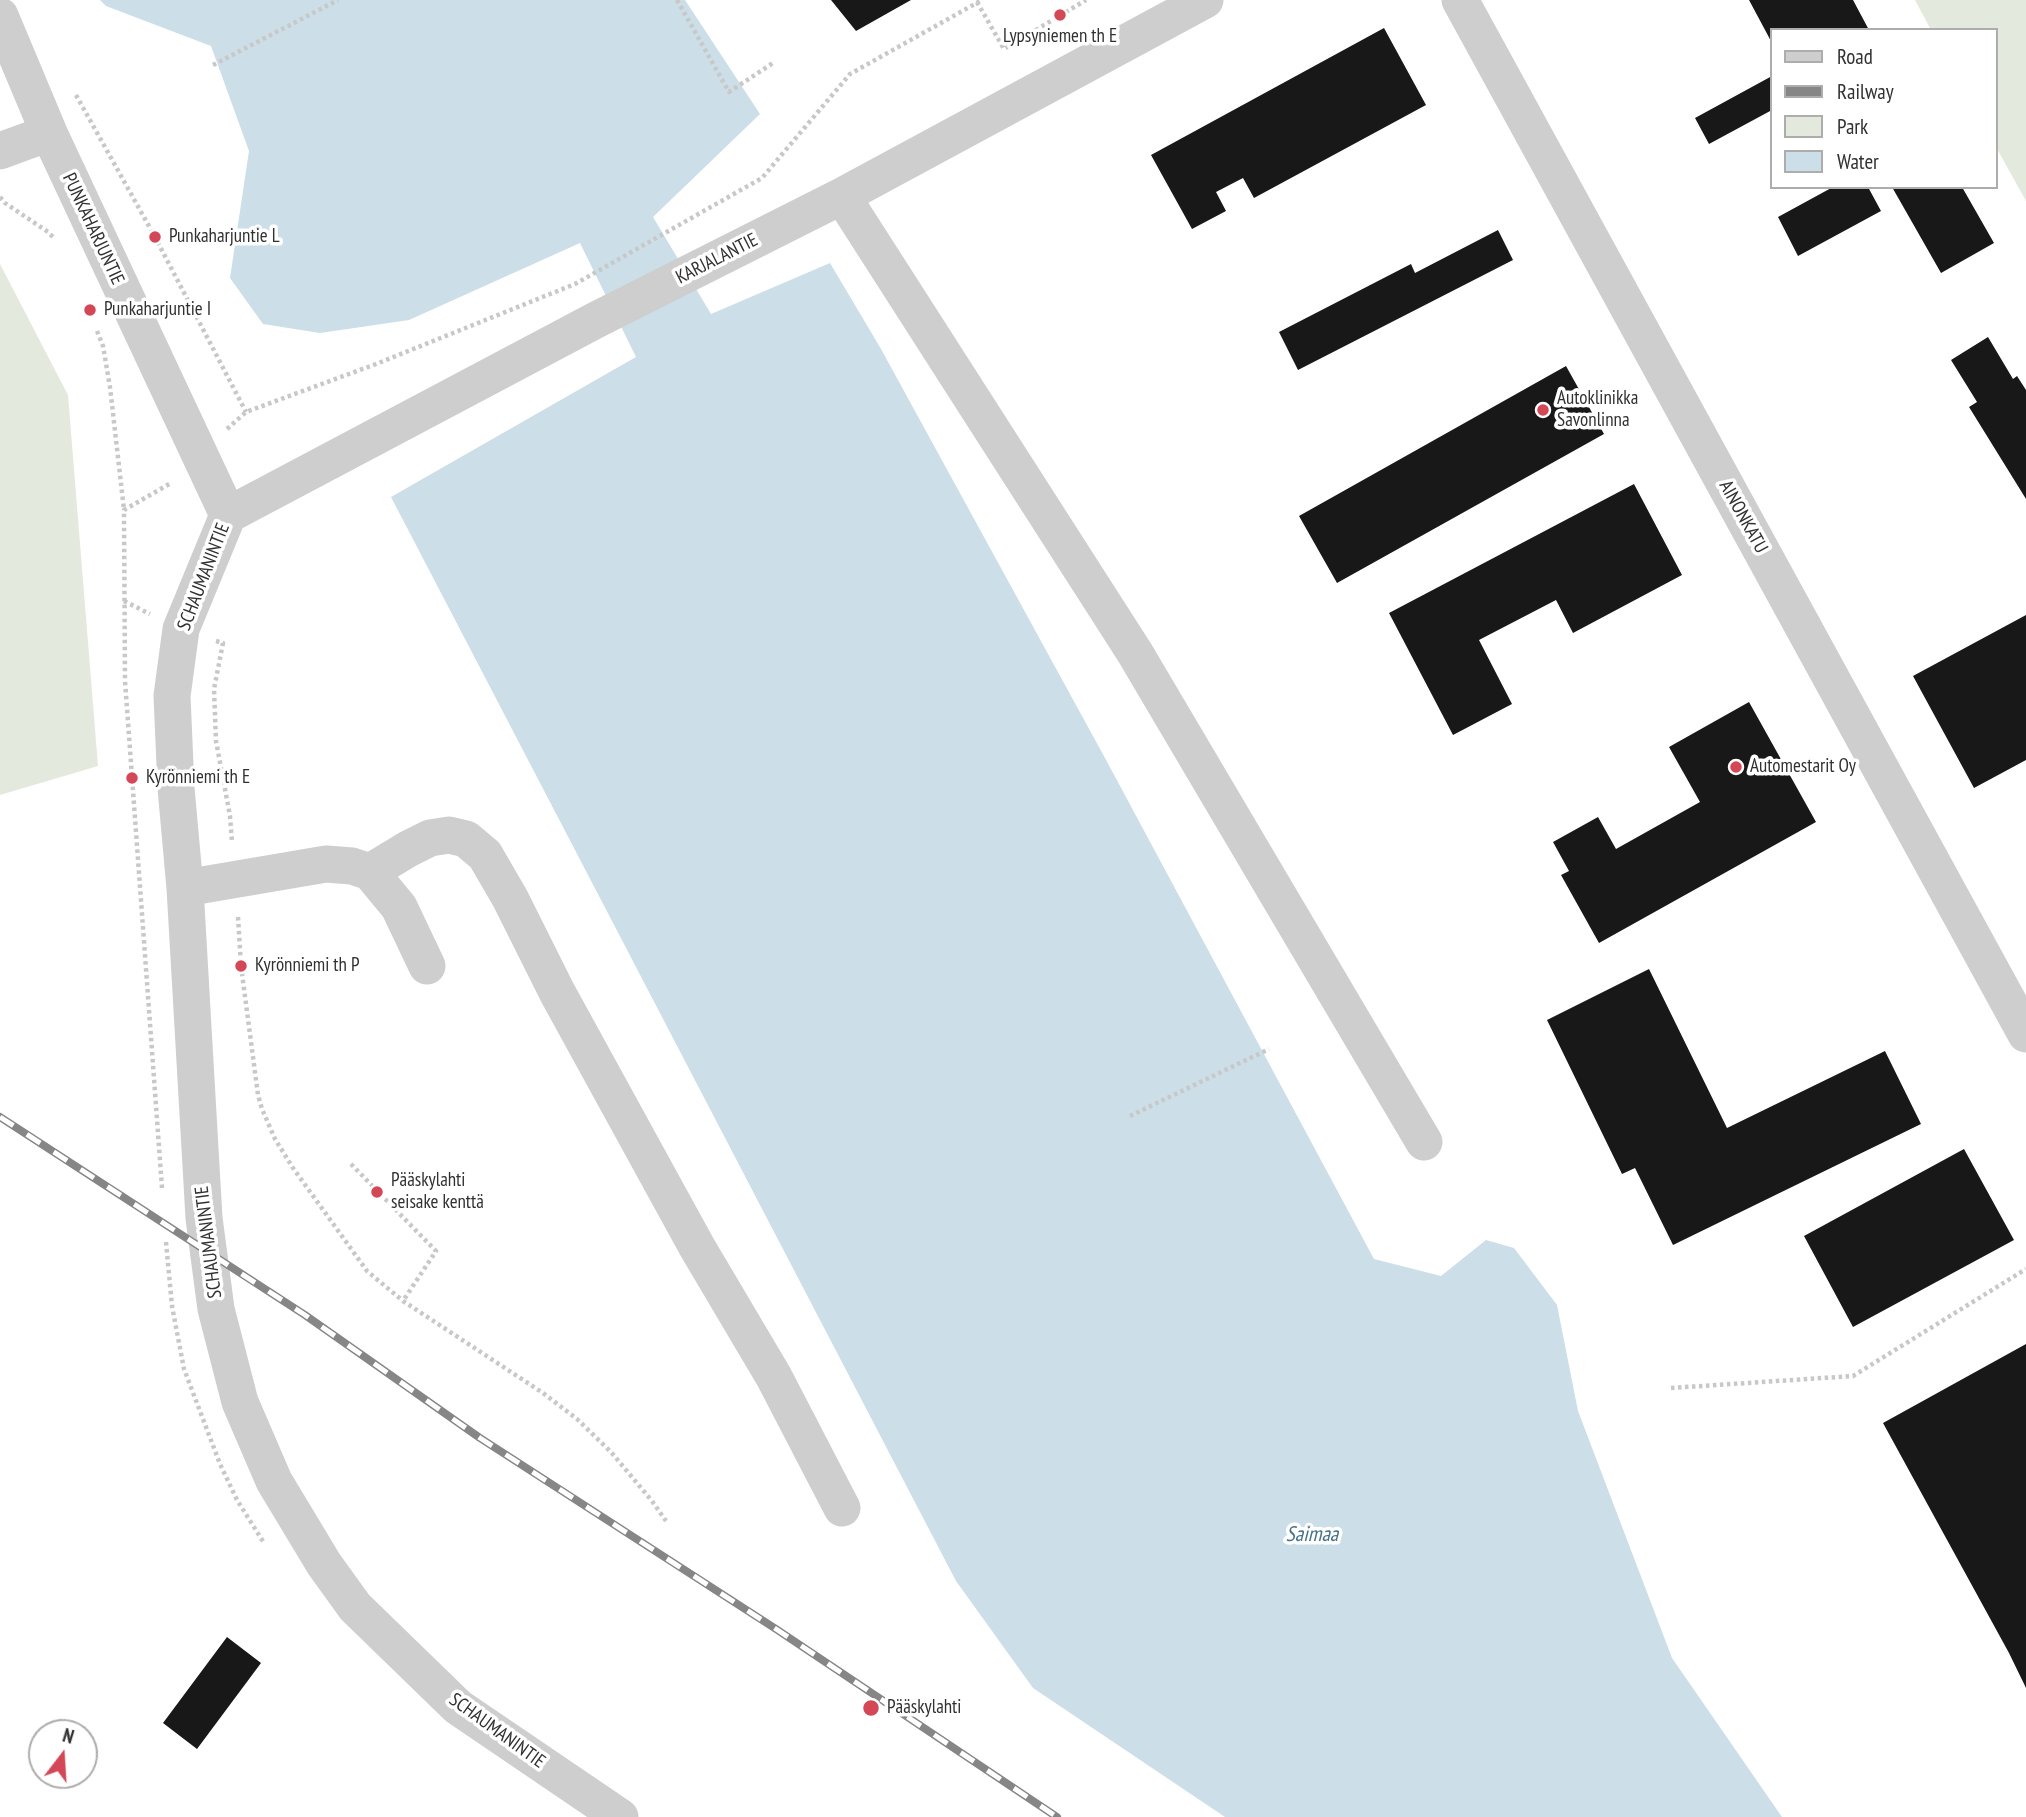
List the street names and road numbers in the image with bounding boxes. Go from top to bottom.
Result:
street label: PUNKAHARJUNTIE [57,170,129,288]
street label: KARJALANTIE [672,229,762,289]
street label: AINONKATU [1714,477,1772,557]
street label: SCHAUMANINTIE [173,520,235,634]
street label: SCHAUMANINTIE [191,1185,227,1299]
street label: SCHAUMANINTIE [445,1689,549,1773]

